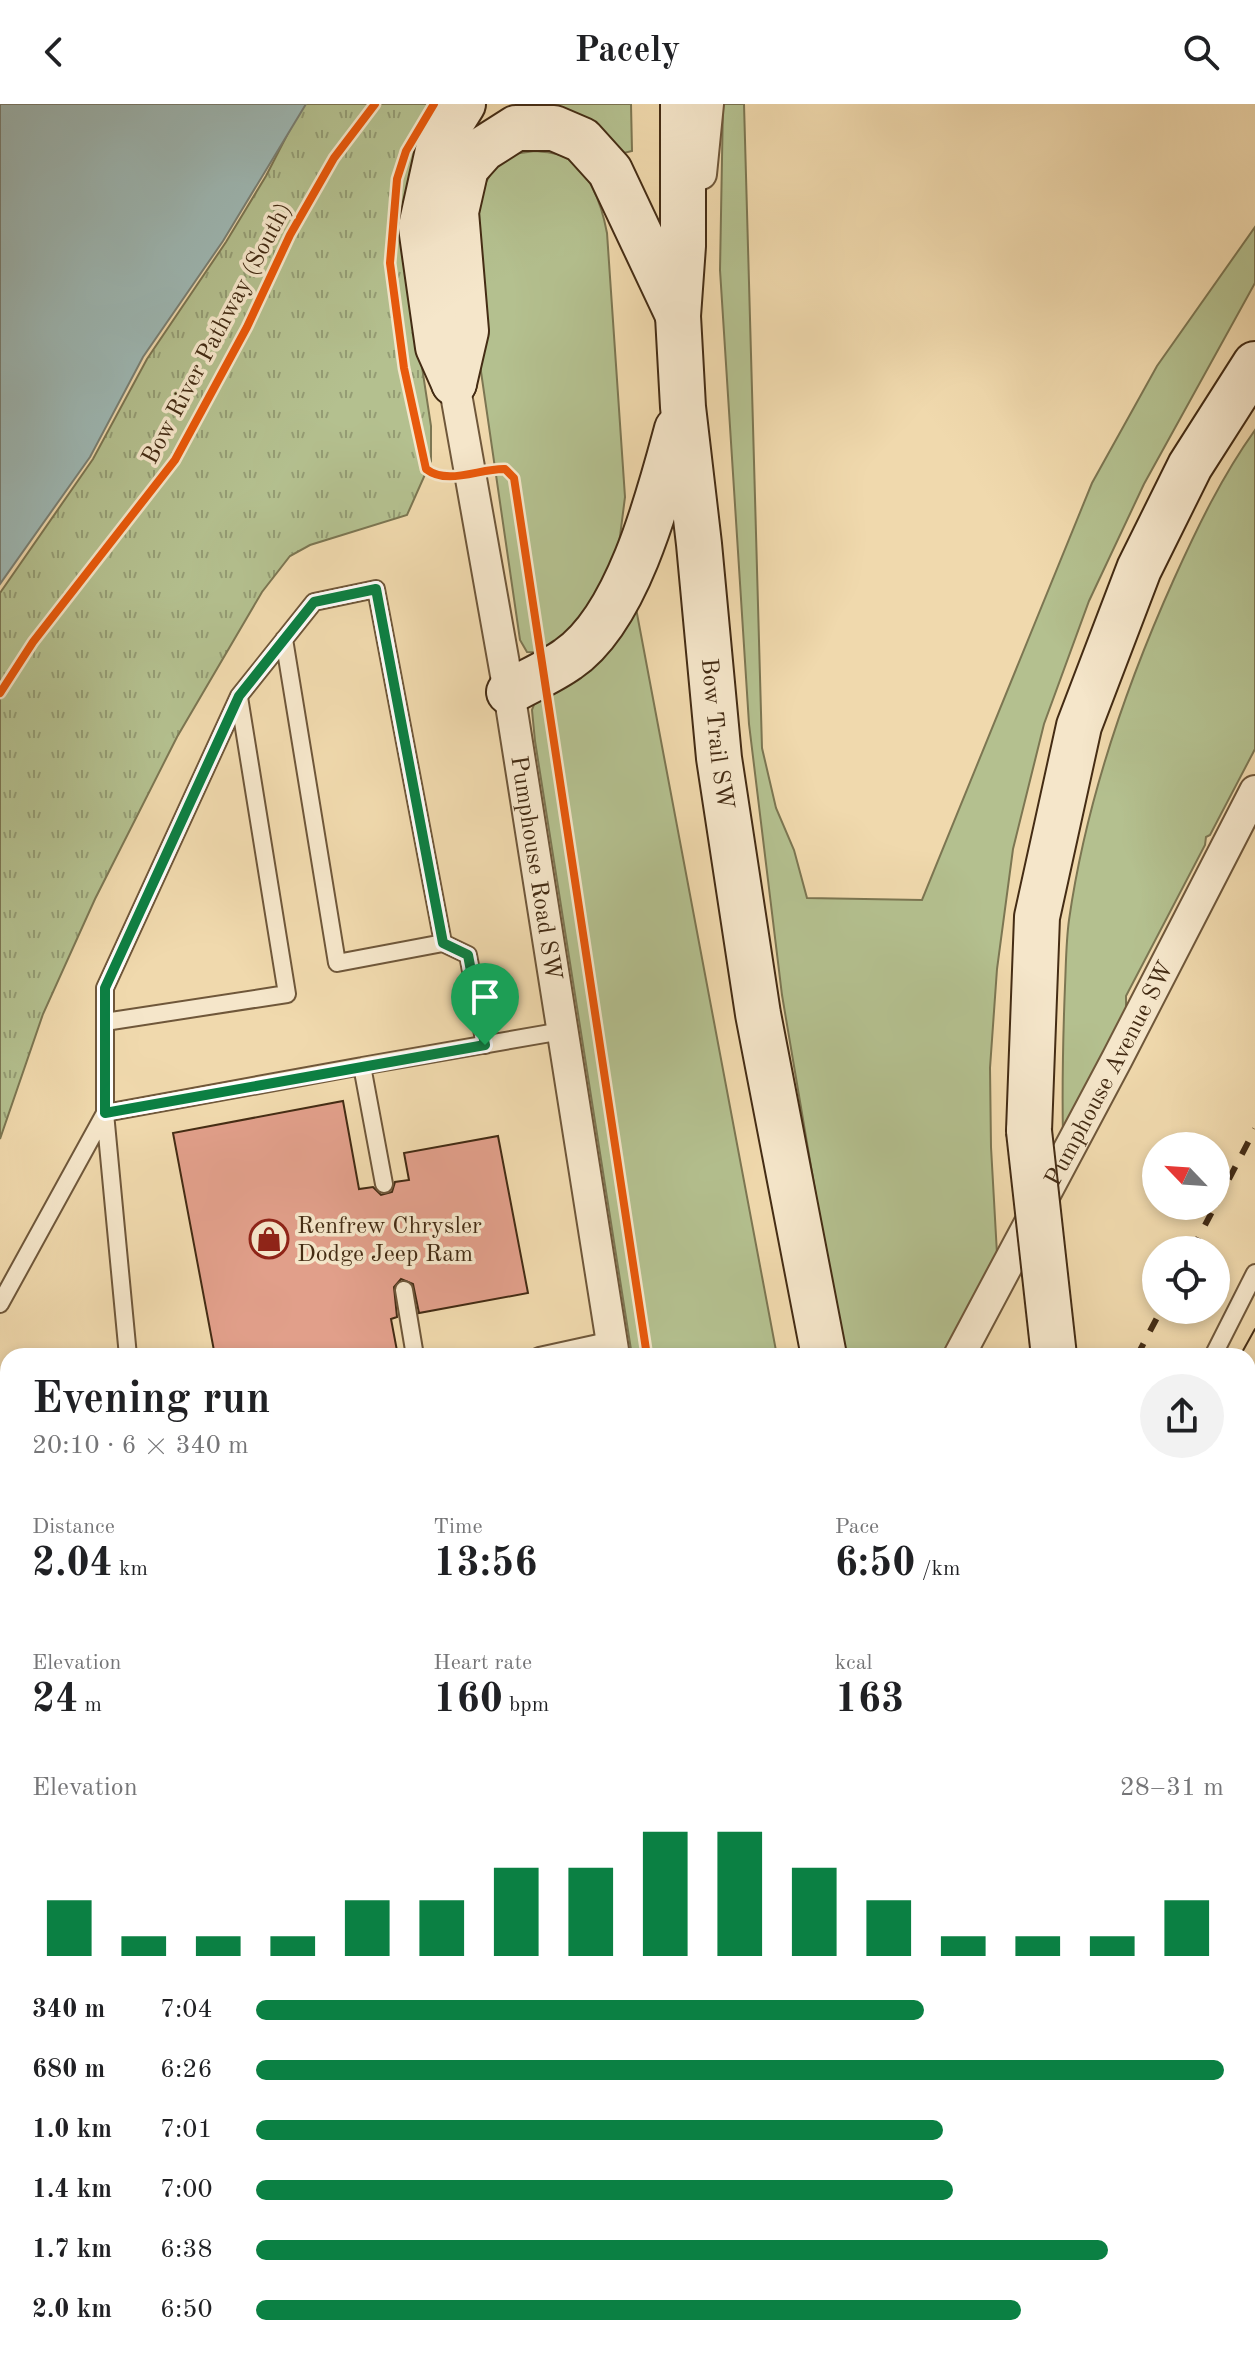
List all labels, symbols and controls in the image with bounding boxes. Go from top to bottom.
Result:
icon: back [32,30,76,74]
icon: search [1179,30,1223,74]
text: Pacely [575,34,680,70]
street label: Bow River Pathway (South) [139,199,297,469]
street label: Bow Trail SW [696,657,737,812]
street label: Pumphouse Road SW [505,754,565,983]
street label: Pumphouse Avenue SW [1042,957,1179,1191]
pin [451,963,519,1045]
icon: arrive [463,975,507,1019]
north arrow [1142,1132,1230,1220]
map controls [1142,1132,1230,1324]
place label: Renfrew Chrysler Dodge Jeep Ram [297,1215,482,1267]
shop icon: Renfrew Chrysler Dodge Jeep Ram [248,1218,290,1260]
button: locate [1142,1236,1230,1324]
button: share [1140,1374,1224,1458]
text: Evening run [32,1378,270,1422]
text: 20:10 · 6 × 340 m [32,1433,249,1459]
text: Distance [32,1516,115,1538]
text: Time [433,1516,483,1538]
text: Pace [835,1516,879,1538]
text: 2.04 [32,1545,113,1585]
text: 13:56 [433,1545,537,1585]
text: 6:50 [835,1545,915,1585]
text: km [113,1558,148,1580]
text: /km [915,1558,960,1580]
text: Elevation [32,1652,122,1674]
text: Heart rate [433,1652,532,1674]
text: kcal [835,1652,873,1674]
text: 24 [32,1681,78,1721]
text: 160 [433,1681,503,1721]
text: 163 [835,1681,904,1721]
text: m [78,1694,102,1716]
text: bpm [503,1694,549,1716]
text: Elevation [32,1775,138,1801]
text: 28–31 m [1120,1775,1224,1801]
text: 340 m [32,1997,105,2023]
text: 7:04 [160,1997,213,2023]
text: 680 m [32,2057,105,2083]
text: 6:26 [160,2057,213,2083]
text: 1.0 km [32,2117,112,2143]
text: 7:01 [160,2117,213,2143]
text: 1.4 km [32,2177,112,2203]
text: 7:00 [160,2177,213,2203]
text: 1.7 km [32,2237,112,2263]
text: 6:38 [160,2237,213,2263]
text: 2.0 km [32,2297,112,2323]
text: 6:50 [160,2297,213,2323]

